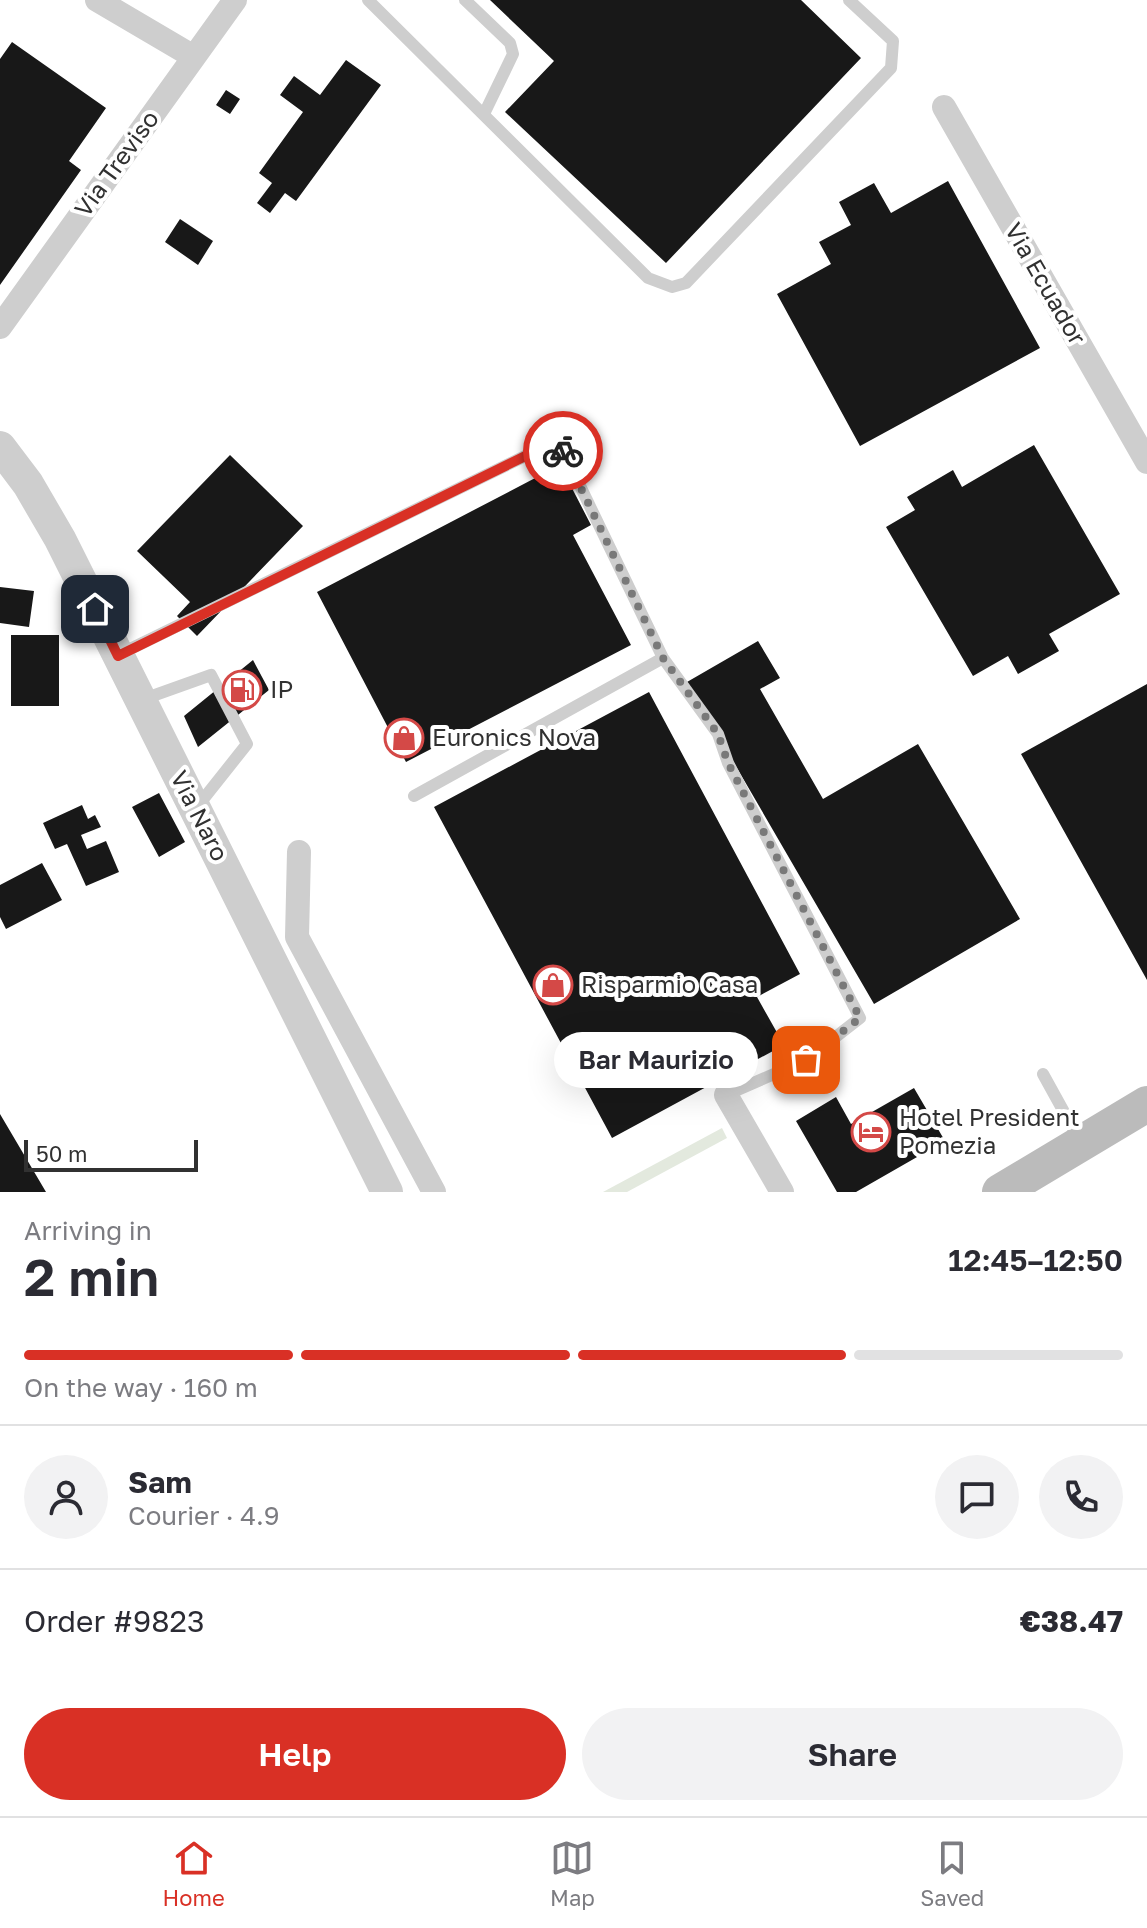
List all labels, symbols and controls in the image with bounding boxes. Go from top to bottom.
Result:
street label: Via Treviso [68,104,164,222]
street label: Via Ecuador [1000,217,1093,349]
courier [523,411,603,491]
icon: bike [541,429,585,473]
pin [61,575,129,643]
icon: home [73,587,117,631]
fuel station icon: IP [221,669,263,711]
place label: IP [270,674,293,703]
shop icon: Euronics Nova [383,717,425,759]
place label: Euronics Nova [432,722,596,751]
street label: Via Naro [165,765,235,865]
shop icon: Risparmio Casa [532,964,574,1006]
place label: Risparmio Casa [581,969,758,998]
pin [772,1026,840,1094]
callout: Bar Maurizio [554,1032,758,1088]
icon: bag [784,1038,828,1082]
text: Bar Maurizio [578,1044,734,1075]
place label: Hotel President Pomezia [899,1102,1080,1159]
hotel icon: Hotel President Pomezia [850,1111,892,1153]
scale bar [24,1136,198,1172]
text: 50 m [36,1140,87,1167]
text: Arriving in [24,1215,152,1246]
text: 12:45–12:50 [948,1242,1123,1278]
text: 2 min [24,1245,159,1307]
text: On the way · 160 m [24,1372,258,1403]
button: person [24,1455,108,1539]
button: chat [935,1455,1019,1539]
button: phone [1039,1455,1123,1539]
text: Sam [128,1464,192,1500]
text: Courier · 4.9 [128,1500,280,1531]
text: Order #9823 [24,1603,204,1639]
text: €38.47 [1020,1603,1123,1639]
button: Help [24,1708,566,1800]
button: Share [582,1708,1123,1800]
tab: Home [163,1836,225,1911]
tab: Map [550,1836,595,1911]
tab: Saved [920,1836,984,1911]

